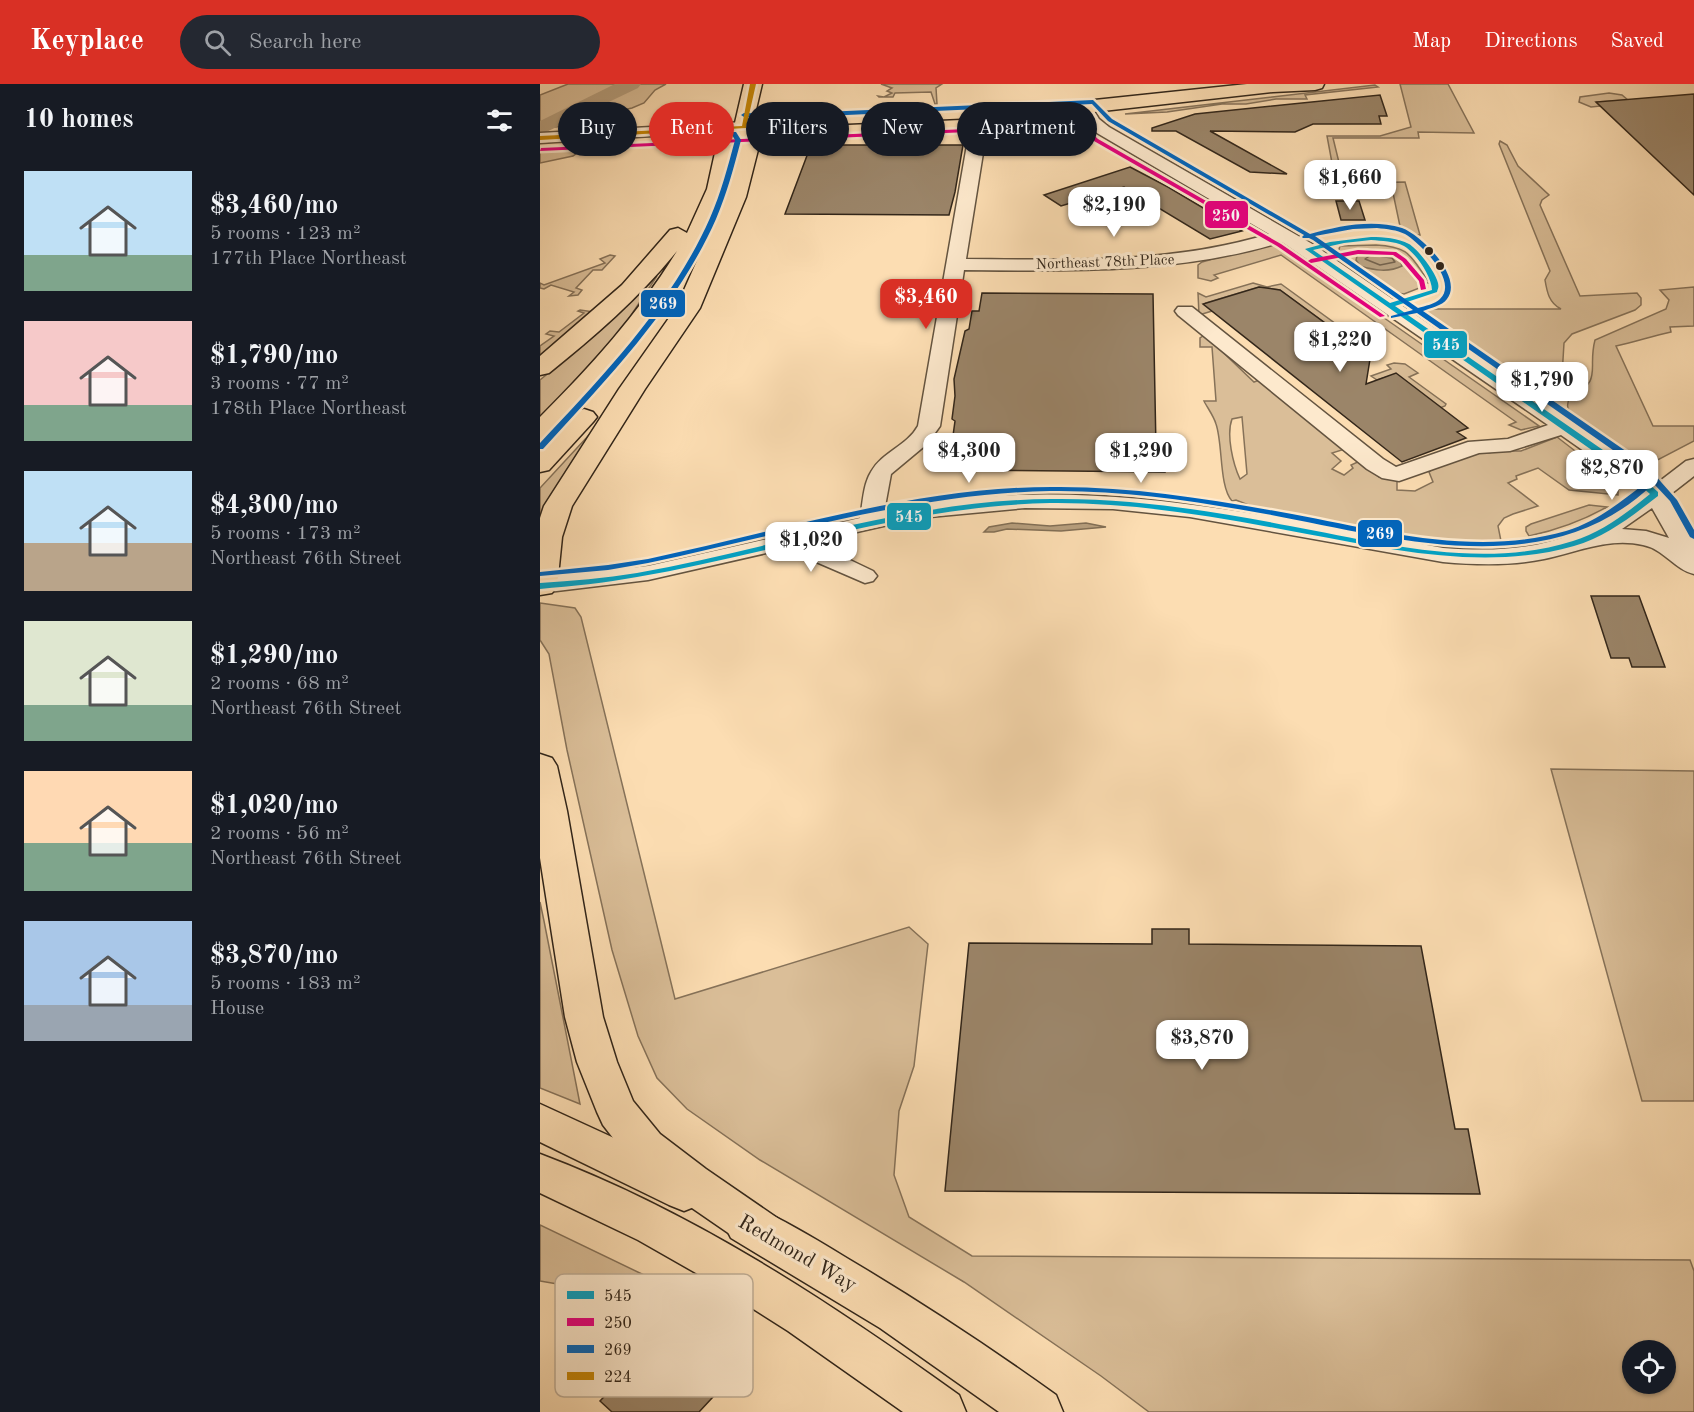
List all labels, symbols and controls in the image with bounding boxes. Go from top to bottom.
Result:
search box [180,15,600,69]
icon: search [201,26,234,59]
text: Keyplace [30,28,144,56]
text: Search here [249,31,361,53]
text: Map [1412,31,1451,52]
text: Directions [1484,31,1578,52]
text: Saved [1611,31,1664,52]
chip: Buy [558,102,637,156]
chip: Rent [649,102,734,156]
chip: Filters [746,102,849,156]
chip: New [861,102,945,156]
chip: Apartment [957,102,1097,156]
icon: filters [483,104,516,137]
text: 10 homes [24,107,133,133]
pin: $1,660 [1301,160,1399,211]
text: $1,660 [1318,169,1382,189]
pin: $2,190 [1065,187,1163,238]
text: $3,460/mo [210,193,338,219]
icon: home [72,195,144,267]
text: $2,190 [1082,196,1146,216]
line badge: 250 [1204,200,1249,229]
text: 250 [1212,209,1240,225]
text: 5 rooms · 123 m² [210,224,360,244]
unlabelled marker [1423,245,1435,257]
text: 177th Place Northeast [210,249,407,269]
street label: Northeast 78th Place [1035,253,1175,273]
unlabelled marker [1434,260,1446,272]
pin: $3,460 [877,279,975,330]
text: $3,460 [894,288,958,308]
line badge: 269 [640,289,686,318]
text: 269 [649,297,677,313]
pin: $1,220 [1291,322,1389,373]
line badge: 545 [1423,330,1468,359]
text: $1,220 [1308,331,1372,351]
text: 545 [1432,338,1460,354]
text: $1,790/mo [210,343,338,369]
icon: home [72,345,144,417]
pin: $1,790 [1493,362,1591,413]
text: $1,790 [1510,371,1574,391]
text: 3 rooms · 77 m² [210,374,349,394]
text: 178th Place Northeast [210,399,407,419]
pin: $4,300 [920,433,1018,484]
pin: $1,290 [1092,433,1190,484]
text: $4,300 [937,442,1001,462]
text: $1,290 [1109,442,1173,462]
pin: $2,870 [1563,450,1661,501]
text: $2,870 [1580,459,1644,479]
text: $4,300/mo [210,493,338,519]
icon: home [72,495,144,567]
line badge: 545 [886,502,932,531]
text: 545 [895,510,923,526]
line badge: 269 [1357,519,1403,548]
pin: $1,020 [762,522,860,573]
text: 5 rooms · 173 m² [210,524,360,544]
text: 269 [1366,527,1394,543]
text: $1,020 [779,531,843,551]
text: Northeast 76th Street [210,549,401,569]
text: $1,290/mo [210,643,338,669]
icon: home [72,645,144,717]
text: 2 rooms · 68 m² [210,674,349,694]
text: Northeast 76th Street [210,699,401,719]
text: $1,020/mo [210,793,338,819]
icon: home [72,795,144,867]
text: 2 rooms · 56 m² [210,824,349,844]
text: Northeast 76th Street [210,849,401,869]
text: $3,870/mo [210,943,338,969]
icon: home [72,945,144,1017]
text: 5 rooms · 183 m² [210,974,360,994]
text: House [210,999,264,1019]
pin: $3,870 [1153,1020,1251,1071]
text: $3,870 [1170,1029,1234,1049]
street label: Redmond Way [734,1212,860,1296]
legend [555,1274,753,1397]
text: 545 [604,1289,632,1305]
text: 250 [604,1316,632,1332]
map controls [1622,1340,1676,1394]
button: locate [1622,1340,1676,1394]
text: 269 [604,1343,632,1359]
text: 224 [604,1370,632,1386]

